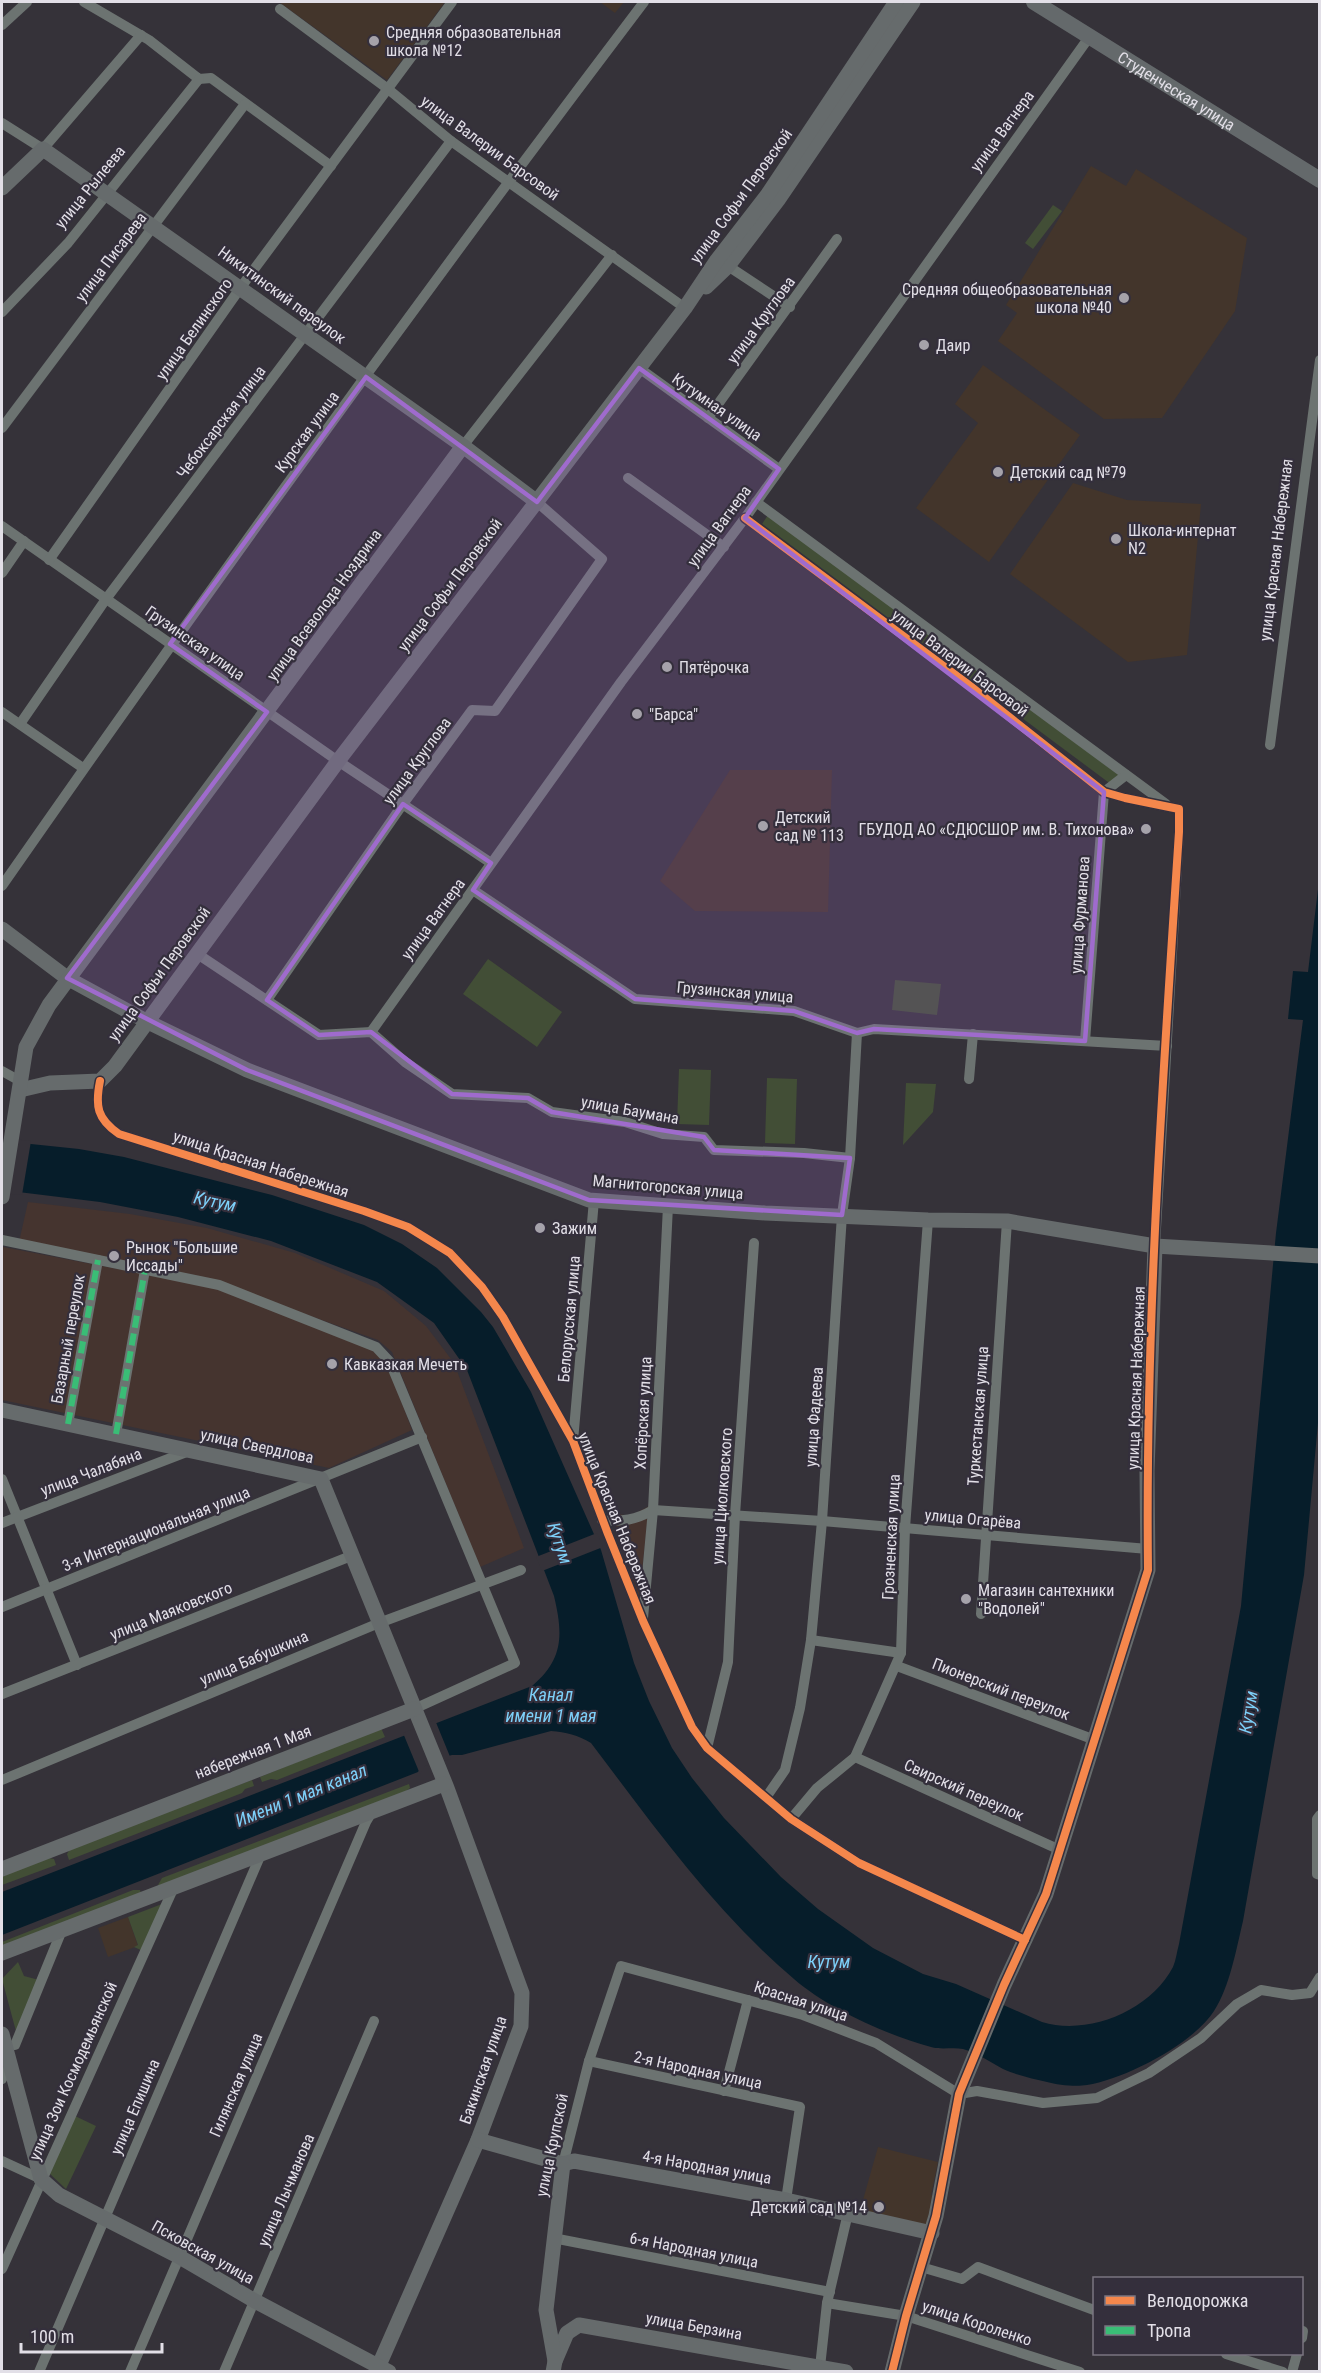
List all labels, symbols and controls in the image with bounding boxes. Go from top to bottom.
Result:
place label: Средняя образовательная школа №12 [386,23,561,60]
marker: Средняя образовательная школа №12 [367,34,381,48]
street label: Студенческая улица [1115,47,1239,134]
street label: улица Вагнера [966,87,1038,175]
street label: улица Валерии Барсовой [417,91,563,205]
street label: улица Софьи Перовской [686,125,796,267]
street label: улица Рылеева [51,142,129,232]
street label: улица Писарева [71,209,151,305]
street label: Никитинский переулок [214,242,350,348]
street label: улица Круглова [723,273,799,367]
street label: улица Белинского [152,274,236,384]
place label: Средняя общеобразовательная школа №40 [902,280,1112,317]
marker: Средняя общеобразовательная школа №40 [1117,291,1131,305]
place label: Даир [936,336,970,355]
marker: Даир [917,338,931,352]
street label: Чебоксарская улица [172,362,270,482]
street label: Кутумная улица [668,369,766,445]
street label: Курская улица [271,388,343,476]
street label: улица Красная Набережная [1255,458,1297,642]
place label: Детский сад №79 [1010,463,1126,482]
marker: Детский сад №79 [991,465,1005,479]
street label: улица Вагнера [683,482,755,570]
street label: улица Софьи Перовской [394,515,506,655]
place label: Школа-интернат N2 [1128,521,1237,558]
street label: улица Всеволода Ноздрина [263,525,385,685]
marker: Школа-интернат N2 [1109,532,1123,546]
street label: Грузинская улица [142,602,248,684]
street label: улица Валерии Барсовой [888,605,1032,721]
place label: Пятёрочка [679,658,749,677]
marker: Пятёрочка [660,660,674,674]
place label: "Барса" [649,705,698,724]
marker: "Барса" [630,707,644,721]
street label: улица Круглова [379,714,455,808]
place label: Детский сад № 113 [775,808,844,845]
marker: Детский сад № 113 [756,819,770,833]
place label: ГБУДОД АО «СДЮСШОР им. В. Тихонова» [858,820,1134,839]
marker: ГБУДОД АО «СДЮСШОР им. В. Тихонова» [1139,822,1153,836]
street label: улица Фурманова [1066,856,1094,974]
street label: улица Вагнера [397,875,469,963]
street label: улица Софьи Перовской [104,903,214,1045]
street label: Грузинская улица [676,977,794,1007]
street label: улица Баумана [580,1092,680,1128]
street label: улица Красная Набережная [171,1127,351,1201]
street label: Магнитогорская улица [592,1171,744,1203]
water label: Кутум [192,1186,238,1216]
place label: Зажим [552,1219,597,1238]
marker: Зажим [533,1221,547,1235]
place label: Рынок "Большие Иссады" [126,1238,238,1275]
marker: Рынок "Большие Иссады" [107,1249,121,1263]
street label: Белорусская улица [554,1255,584,1383]
street label: Базарный переулок [47,1272,89,1405]
street label: улица Красная Набережная [1123,1286,1149,1470]
street label: Туркестанская улица [964,1345,992,1487]
place label: Кавказкая Мечеть [344,1355,467,1374]
street label: Хопёрская улица [631,1356,655,1470]
marker: Кавказкая Мечеть [325,1357,339,1371]
street label: улица Фадеева [801,1366,827,1468]
street label: улица Свердлова [199,1425,315,1467]
street label: улица Циолковского [708,1427,736,1565]
street label: улица Красная Набережная [574,1429,660,1607]
street label: улица Чалабяна [38,1444,144,1500]
street label: Грозненская улица [878,1474,904,1600]
street label: 3-я Интернациональная улица [59,1483,253,1575]
street label: улица Огарёва [924,1505,1022,1533]
water label: Кутум [543,1519,577,1567]
street label: улица Маяковского [107,1578,235,1644]
place label: Магазин сантехники "Водолей" [978,1581,1115,1618]
marker: Магазин сантехники "Водолей" [959,1592,973,1606]
street label: улица Бабушкина [197,1627,311,1689]
street label: Пионерский переулок [930,1654,1073,1724]
water label: Канал имени 1 мая [505,1684,597,1726]
water label: Кутум [1234,1689,1262,1735]
street label: набережная 1 Мая [192,1721,314,1783]
street label: Свирский переулок [901,1755,1027,1825]
water label: Имени 1 мая канал [232,1759,370,1831]
water label: Кутум [808,1951,850,1972]
street label: Красная улица [752,1977,850,2025]
street label: улица Зои Космодемьянской [25,1979,121,2163]
street label: Бакинская улица [456,2013,510,2127]
street label: Гилянская улица [206,2030,266,2140]
street label: 2-я Народная улица [632,2047,764,2093]
street label: улица Епишина [106,2056,164,2158]
street label: улица Крупской [532,2092,572,2198]
street label: улица Лычманова [254,2131,318,2249]
street label: 4-я Народная улица [641,2146,773,2188]
place label: Детский сад №14 [751,2198,867,2217]
marker: Детский сад №14 [872,2200,886,2214]
street label: Псковская улица [149,2216,257,2288]
street label: 6-я Народная улица [628,2228,760,2272]
legend [1093,2277,1303,2355]
text: Велодорожка [1147,2290,1248,2311]
street label: улица Короленко [920,2296,1034,2350]
street label: улица Берзина [644,2308,744,2344]
scale bar [21,2316,162,2354]
text: Тропа [1147,2320,1191,2341]
text: 100 m [30,2326,74,2347]

